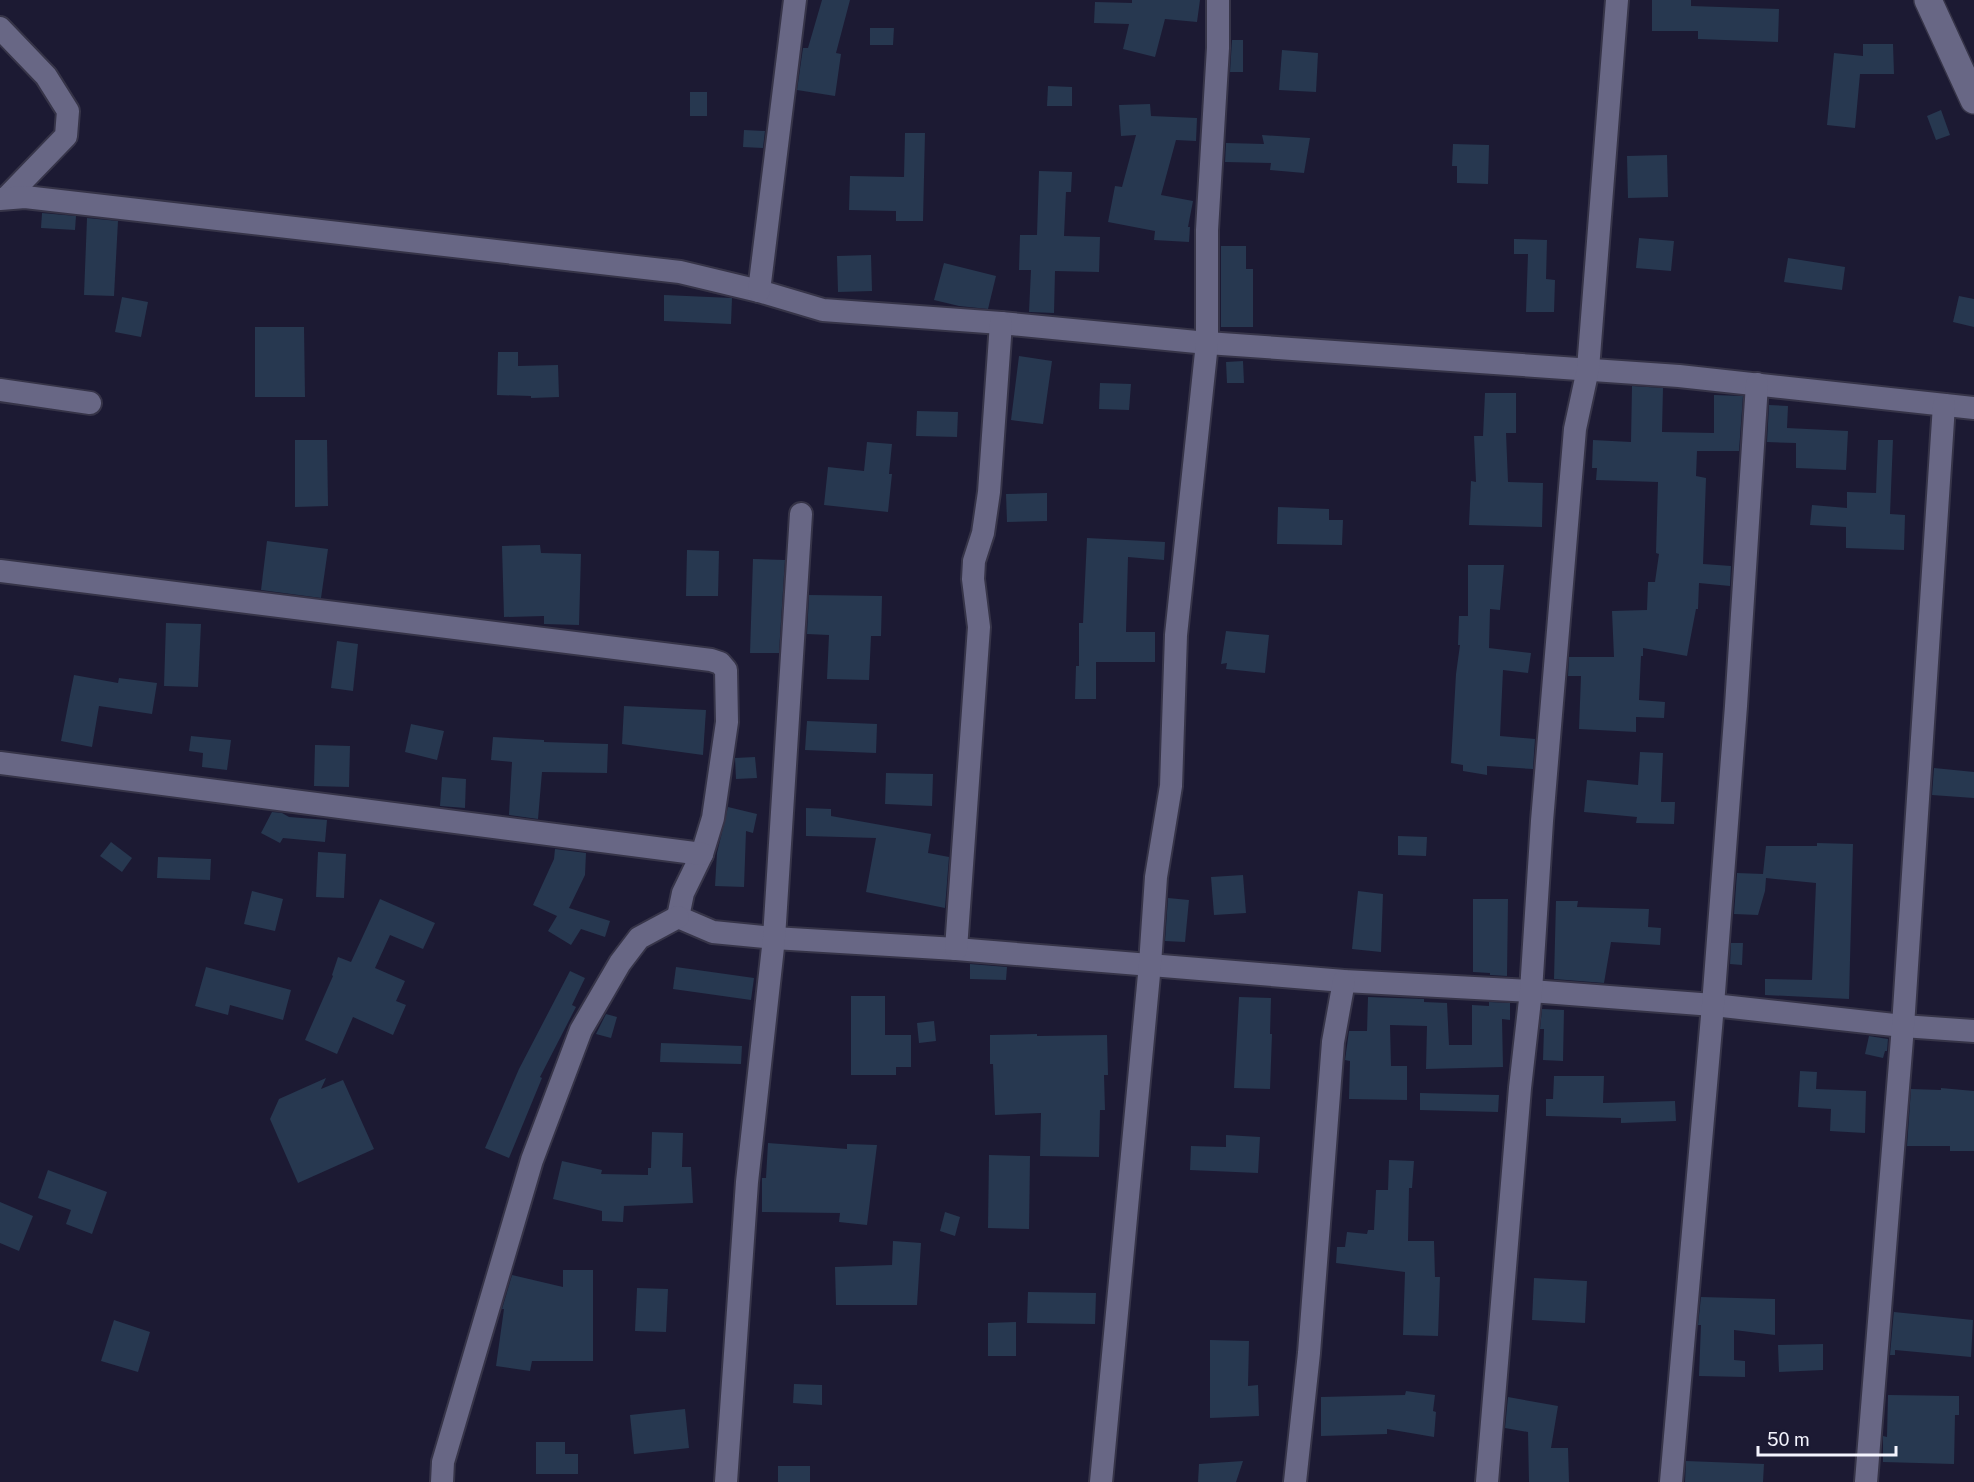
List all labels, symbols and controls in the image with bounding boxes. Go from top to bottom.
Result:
scale bar [1758,1419,1896,1457]
text: 50 m [1767,1429,1810,1450]

